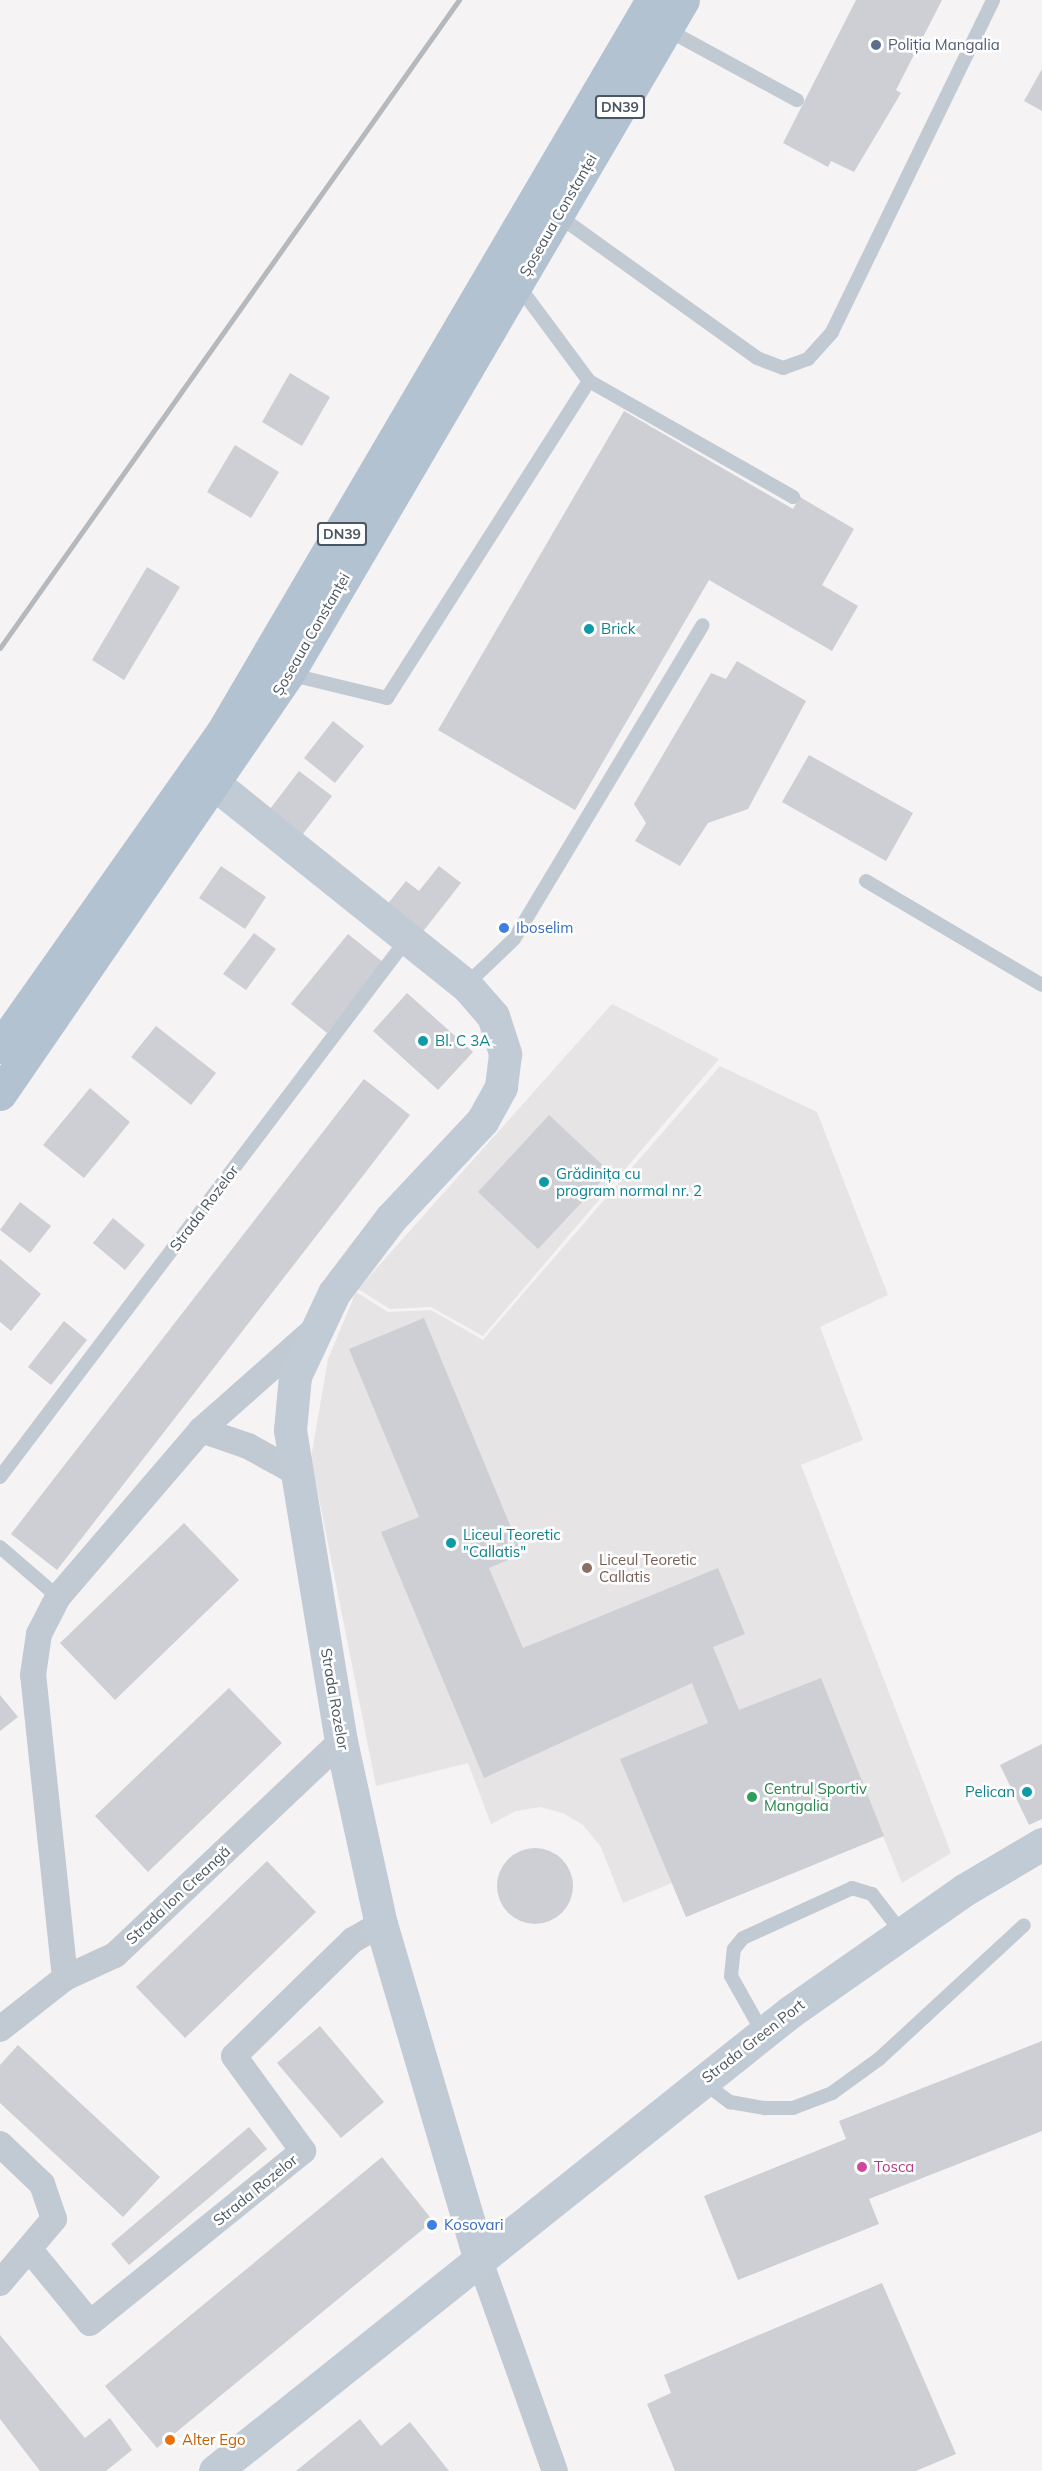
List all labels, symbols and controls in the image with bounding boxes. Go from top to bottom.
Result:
place label: Poliția Mangalia [888,36,1000,54]
marker: Poliția Mangalia [869,38,883,52]
road number: DN39 [594,96,646,118]
street label: Șoseaua Constanței [516,151,600,279]
road number: DN39 [316,523,368,545]
street label: Șoseaua Constanței [269,570,353,698]
place label: Brick [601,620,635,638]
marker: Brick [582,622,596,636]
place label: Iboselim [516,919,573,937]
marker: Iboselim [497,921,511,935]
place label: Bl. C 3A [435,1032,490,1050]
marker: Bl. C 3A [416,1034,430,1048]
street label: Strada Rozelor [166,1161,242,1255]
place label: Grădinița cu program normal nr. 2 [556,1164,702,1199]
marker: Grădinița cu program normal nr. 2 [537,1175,551,1189]
place label: Liceul Teoretic "Callatis" [463,1525,561,1560]
marker: Liceul Teoretic "Callatis" [444,1536,458,1550]
place label: Liceul Teoretic Callatis [599,1550,697,1585]
marker: Liceul Teoretic Callatis [580,1561,594,1575]
street label: Strada Rozelor [317,1647,353,1751]
place label: Centrul Sportiv Mangalia [764,1779,867,1814]
place label: Pelican [965,1783,1015,1801]
marker: Pelican [1020,1785,1034,1799]
marker: Centrul Sportiv Mangalia [745,1790,759,1804]
street label: Strada Ion Creangă [122,1842,234,1948]
street label: Strada Green Port [698,1995,808,2087]
street label: Strada Rozelor [209,2151,301,2229]
place label: Tosca [874,2158,914,2176]
marker: Tosca [855,2160,869,2174]
place label: Kosovari [444,2216,504,2234]
marker: Kosovari [425,2218,439,2232]
place label: Alter Ego [182,2431,246,2449]
marker: Alter Ego [163,2433,177,2447]

